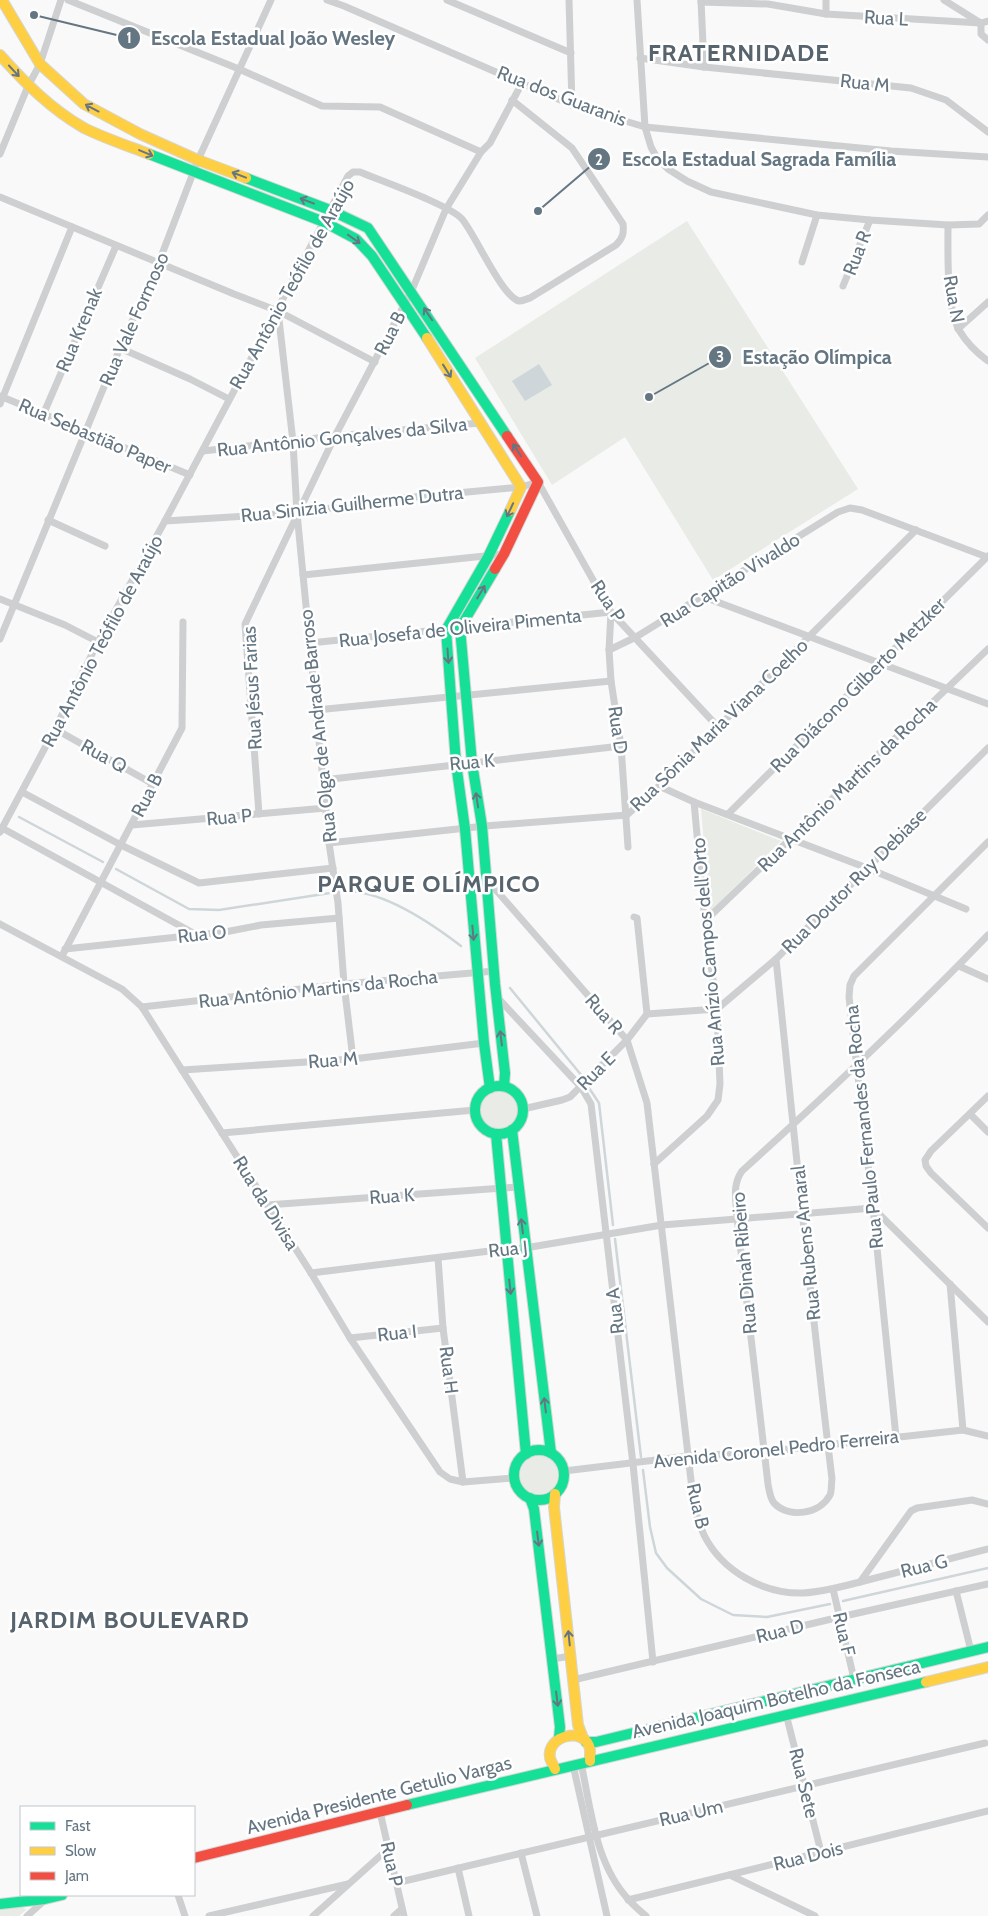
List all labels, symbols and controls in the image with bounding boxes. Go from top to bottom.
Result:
street label: Rua L [863,5,909,31]
callout: Escola Estadual João Wesley [116,20,406,55]
text: Escola Estadual João Wesley [151,26,396,50]
text: 1 [126,29,132,47]
district label: FRATERNIDADE [648,38,830,67]
street label: Rua dos Guaranis [494,61,630,131]
one-way arrow [8,64,20,77]
street label: Rua M [839,69,891,97]
one-way arrow [84,103,99,113]
callout: Escola Estadual Sagrada Família [587,142,906,177]
text: Escola Estadual Sagrada Família [622,147,896,171]
one-way arrow [138,148,153,158]
text: 2 [595,151,603,169]
one-way arrow [232,170,247,179]
street label: Rua Antônio Teófilo de Araújo [225,175,359,393]
one-way arrow [300,196,316,205]
street label: Rua R [838,227,876,279]
one-way arrow [347,234,361,244]
street label: Rua Vale Formoso [94,249,174,389]
street label: Rua N [939,273,969,325]
street label: Rua Krenak [51,284,107,375]
street label: Rua B [369,307,411,359]
one-way arrow [422,308,432,322]
callout: Estação Olímpica [708,339,902,374]
text: Estação Olímpica [742,345,892,369]
text: 3 [716,348,724,366]
one-way arrow [443,363,453,377]
street label: Rua Sebastião Paper [15,394,175,478]
street label: Rua Antônio Gonçalves da Silva [216,412,468,462]
one-way arrow [512,443,522,457]
street label: Rua Sinizia Guilherme Dutra [240,481,464,527]
one-way arrow [505,502,514,517]
street label: Rua Capitão Vivaldo [656,528,804,632]
street label: Rua Antônio Teófilo de Araújo [36,531,168,751]
street label: Rua P [586,576,630,626]
one-way arrow [477,585,487,599]
street label: Rua Diácono Gilberto Metzker [766,593,950,777]
street label: Rua Josefa de Oliveira Pimenta [338,604,582,652]
street label: Rua Olga de Andrade Barroso [294,608,342,844]
street label: Rua Jésus Farias [237,625,267,750]
street label: Rua Sônia Maria Viana Coelho [625,634,813,816]
one-way arrow [443,648,452,664]
street label: Rua Antônio Martins da Rocha [753,693,941,877]
street label: Rua D [603,704,633,756]
street label: Rua Q [77,734,131,778]
street label: Rua K [448,749,496,775]
street label: Rua B [126,769,168,821]
one-way arrow [472,792,482,808]
street label: Rua P [205,804,253,830]
street label: Rua Doutor Ruy Debiase [777,804,931,958]
street label: Rua Anízio Campos dell'Orto [687,837,729,1067]
district label: PARQUE OLÍMPICO [317,869,541,898]
street label: Rua O [176,920,228,948]
one-way arrow [469,924,478,940]
street label: Rua Antônio Martins da Rocha [197,965,439,1013]
street label: Rua R [580,989,628,1039]
street label: Rua Paulo Fernandes da Rocha [840,1004,888,1250]
one-way arrow [496,1030,506,1046]
street label: Rua M [307,1047,359,1073]
street label: Rua E [572,1047,620,1095]
street label: Rua da Divisa [228,1152,304,1254]
street label: Rua Rubens Amaral [786,1164,826,1322]
street label: Rua K [369,1183,416,1209]
street label: Rua Dinah Ribeiro [726,1191,762,1335]
one-way arrow [517,1219,527,1235]
street label: Rua J [487,1236,529,1262]
one-way arrow [505,1278,514,1294]
street label: Rua A [601,1286,629,1335]
street label: Rua I [376,1320,418,1346]
street label: Rua H [435,1345,463,1395]
one-way arrow [540,1397,550,1413]
street label: Avenida Coronel Pedro Ferreira [652,1425,900,1473]
street label: Rua B [682,1481,714,1531]
one-way arrow [533,1531,543,1547]
street label: Rua G [898,1549,950,1583]
district label: JARDIM BOULEVARD [9,1605,250,1634]
street label: Rua F [828,1610,860,1658]
street label: Rua D [754,1614,806,1648]
one-way arrow [564,1631,574,1647]
street label: Avenida Joaquim Botelho da Fonseca [630,1655,922,1743]
one-way arrow [552,1690,562,1706]
street label: Rua Sete [784,1746,824,1821]
street label: Avenida Presidente Getulio Vargas [244,1751,514,1839]
street label: Rua Um [657,1795,725,1831]
legend [20,1806,195,1896]
text: Fast [65,1817,90,1835]
street label: Rua Dois [771,1836,845,1876]
street label: Rua P [376,1839,408,1889]
text: Slow [65,1842,96,1860]
text: Jam [64,1867,89,1885]

